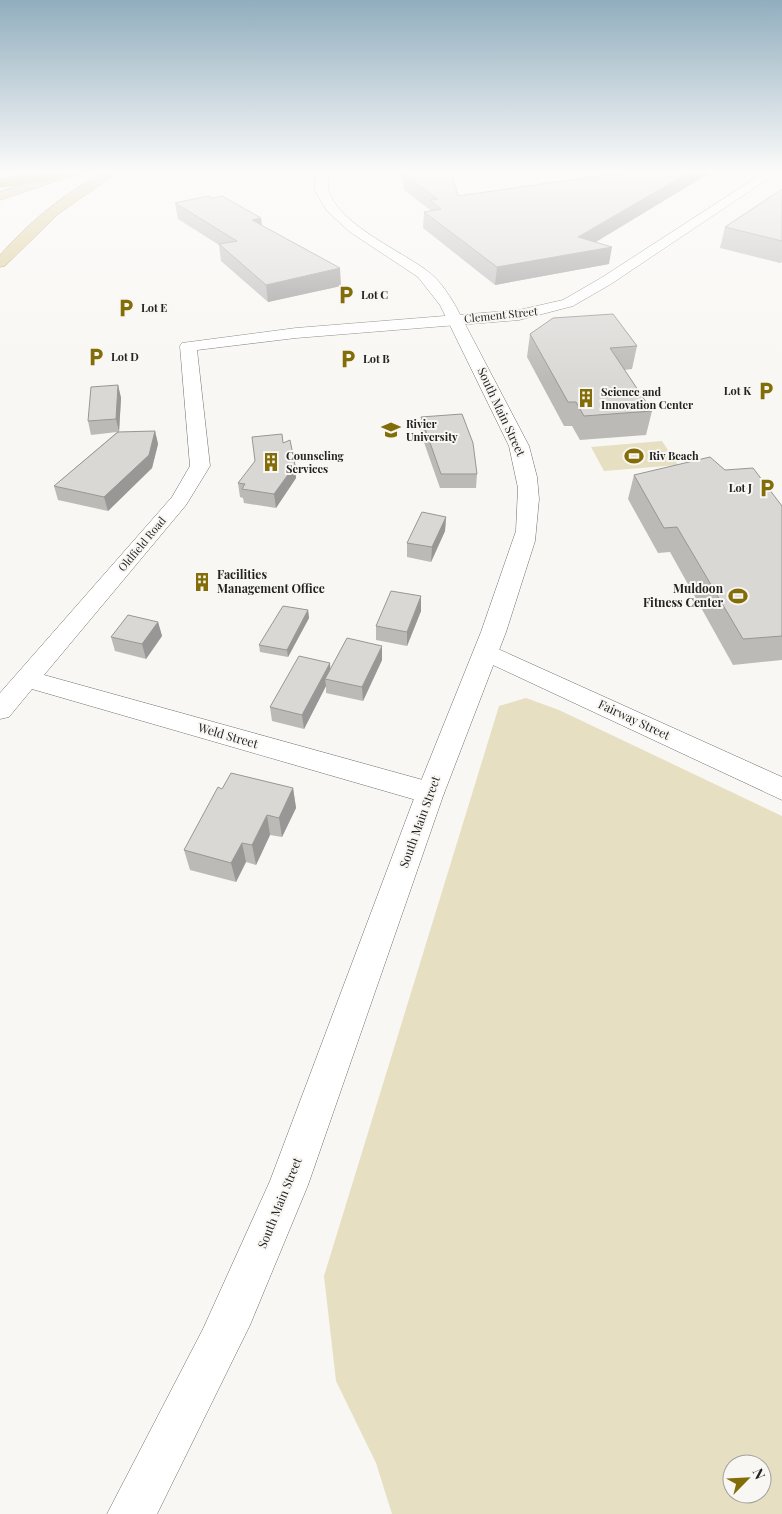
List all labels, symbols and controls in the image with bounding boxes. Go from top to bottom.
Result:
parking icon: Lot C [335,284,357,306]
place label: Lot C [361,287,388,302]
parking icon: Lot E [115,297,137,319]
place label: Lot E [141,300,167,315]
street label: Clement Street [463,303,539,326]
parking icon: Lot D [85,346,107,368]
parking icon: Lot B [337,348,359,370]
place label: Lot D [111,349,139,364]
place label: Lot B [363,351,390,366]
street label: South Main Street [474,364,530,459]
parking icon: Lot K [755,380,777,402]
place label: Lot K [724,383,751,398]
place label: Science and Innovation Center [601,384,694,412]
building icon: Science and Innovation Center [575,387,597,409]
place label: Rivier University [406,416,458,444]
school or university icon: Rivier University [380,419,402,441]
sports icon: Riv Beach [623,445,645,467]
place label: Counseling Services [286,448,345,476]
place label: Riv Beach [649,448,699,463]
building icon: Counseling Services [260,451,282,473]
parking icon: Lot J [756,477,778,499]
place label: Lot J [729,480,752,495]
street label: Oldfield Road [114,513,169,574]
place label: Facilities Management Office [217,566,325,596]
building icon: Facilities Management Office [191,571,213,593]
place label: Muldoon Fitness Center [643,580,724,610]
sports icon: Muldoon Fitness Center [727,585,749,607]
street label: Fairway Street [596,695,674,743]
street label: Weld Street [195,719,261,751]
street label: South Main Street [395,773,443,870]
street label: South Main Street [254,1154,305,1250]
north arrow [722,1454,772,1504]
text: N [749,1465,770,1482]

